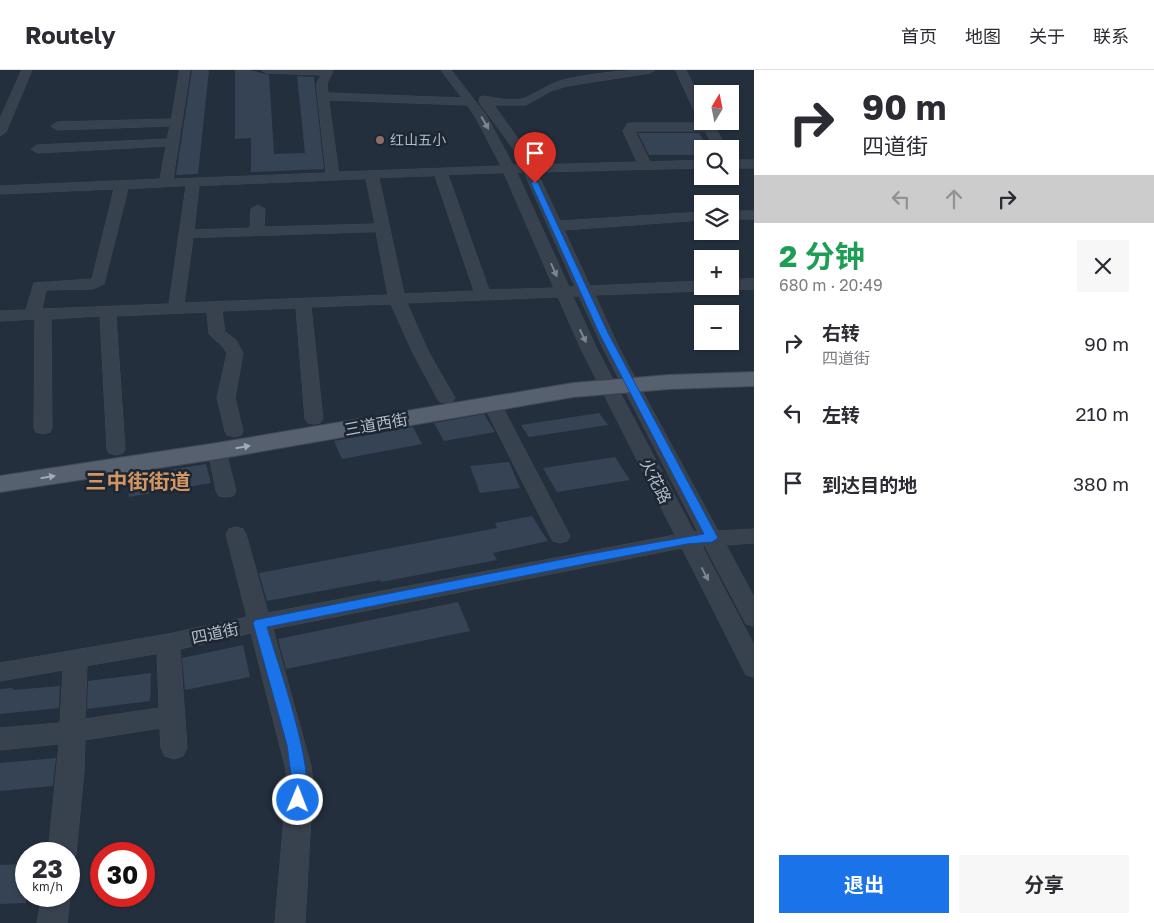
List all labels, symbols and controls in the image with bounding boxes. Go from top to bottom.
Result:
text: Routely [25,20,116,49]
text: 首页 [901,25,937,47]
text: 地图 [965,25,1001,47]
text: 关于 [1029,25,1065,47]
text: 联系 [1093,25,1129,47]
north arrow [694,85,739,130]
map controls [694,85,739,350]
text: 90 m [862,86,946,128]
icon: right [779,90,844,155]
one-way arrow [480,117,489,130]
place label: 红山五小 [390,131,446,148]
pin [514,132,556,183]
text: 四道街 [862,132,928,159]
marker: 红山五小 [374,134,386,146]
icon: arrive [521,139,549,167]
button: search [694,140,739,185]
icon: left [887,185,915,213]
icon: ahead [940,185,968,213]
icon: right [993,185,1021,213]
button: layers [694,195,739,240]
text: 2 分钟 [779,238,865,274]
button: close [1077,240,1129,292]
button: + [694,250,739,295]
one-way arrow [550,263,558,277]
text: 680 m · 20:49 [779,275,883,295]
button: − [694,305,739,350]
text: 右转 [822,321,860,344]
one-way arrow [580,329,588,343]
icon: right [779,329,807,357]
text: 90 m [1084,332,1129,355]
text: 四道街 [822,348,870,368]
icon: left [779,399,807,427]
text: 210 m [1075,402,1129,425]
text: 左转 [822,403,860,426]
street label: 三道西街 [343,409,409,439]
one-way arrow [236,442,252,450]
street label: 火花路 [636,455,676,507]
district label: 三中街街道 [86,468,191,494]
icon: arrive [779,469,807,497]
text: 380 m [1073,472,1129,495]
one-way arrow [41,473,57,481]
text: 到达目的地 [822,473,917,496]
one-way arrow [701,567,709,582]
street label: 四道街 [189,618,241,648]
position arrow [271,773,323,825]
speed limit sign: 30 [90,842,155,907]
text: 23 [32,853,63,884]
button: 退出 [779,855,949,913]
button: 分享 [959,855,1129,913]
text: km/h [32,879,63,894]

